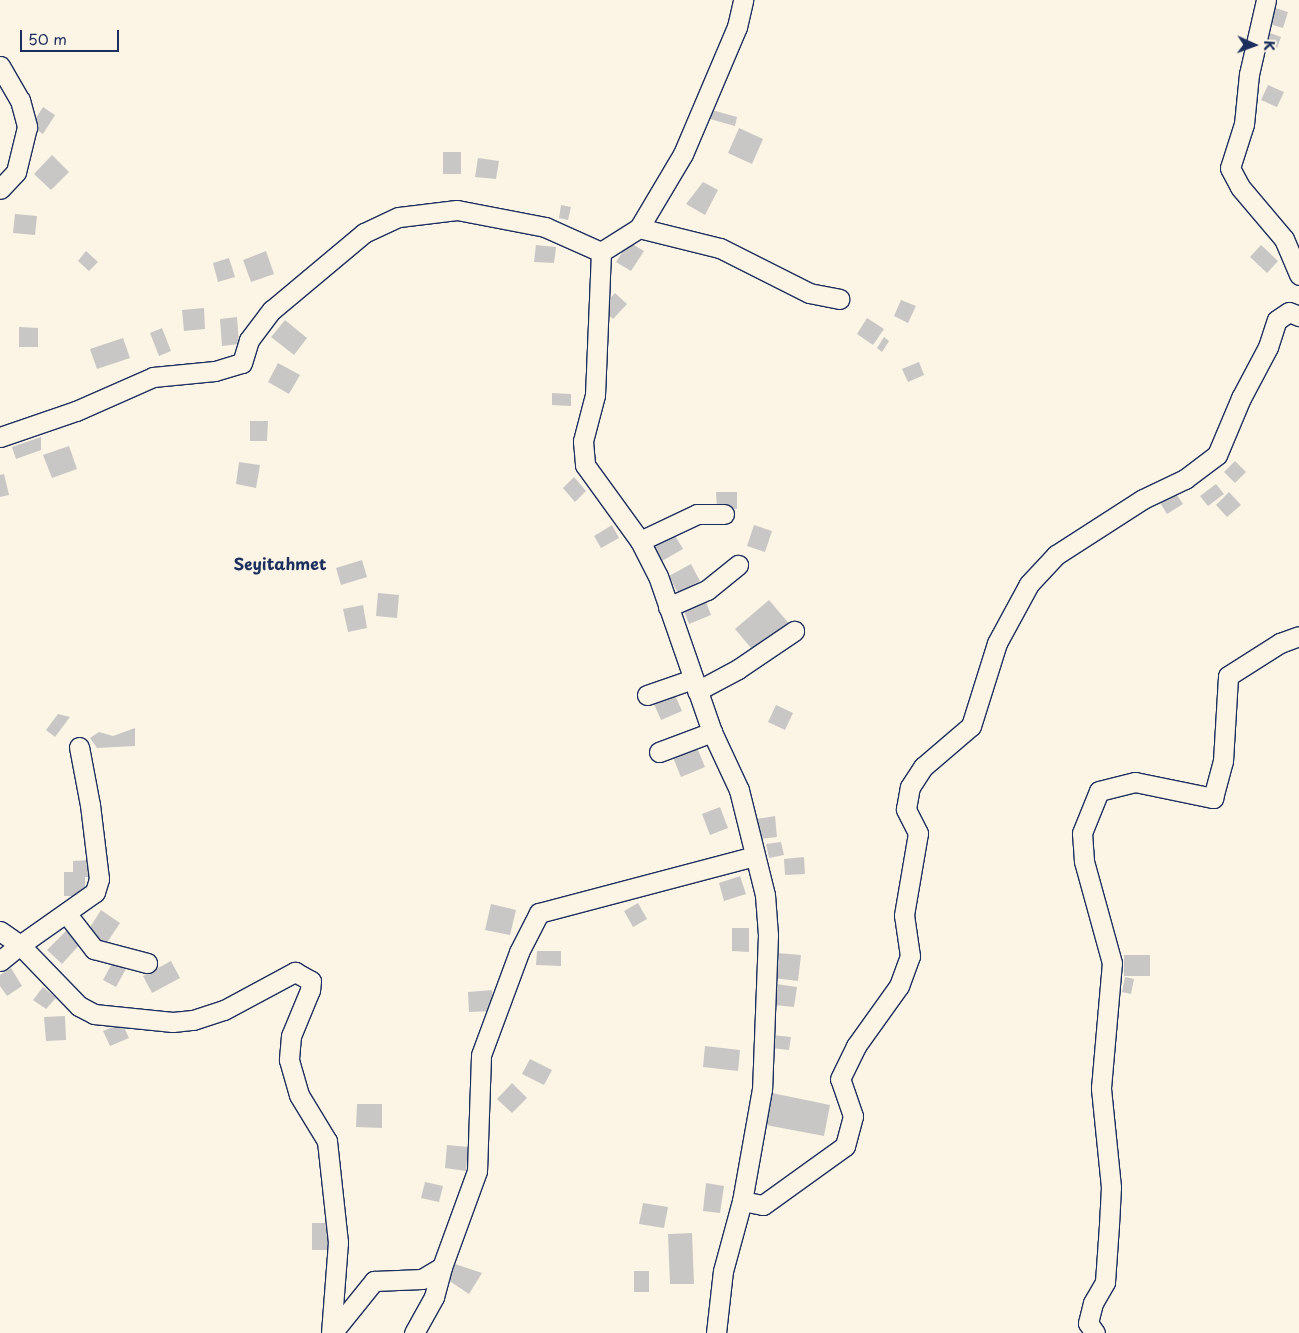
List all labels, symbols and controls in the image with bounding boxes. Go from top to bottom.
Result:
scale bar [22,20,121,52]
north arrow [1229,20,1279,70]
text: 50 m [28,27,67,50]
text: K [1259,40,1280,51]
district label: Seyitahmet [234,553,326,573]

